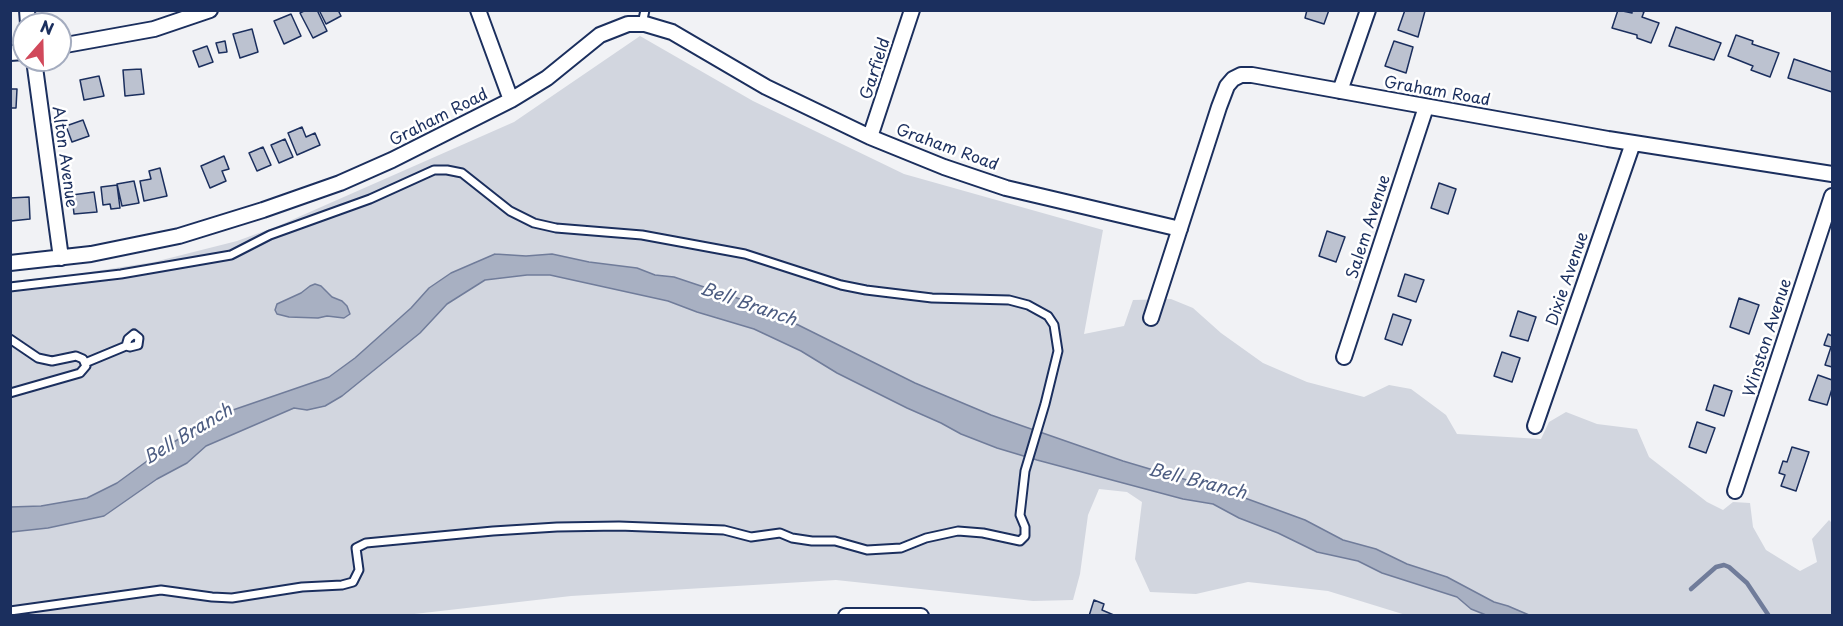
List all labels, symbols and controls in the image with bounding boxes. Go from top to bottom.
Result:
north arrow [12,12,72,72]
text: N [37,14,58,40]
street label: Garfield [857,36,895,102]
street label: Graham Road [1382,73,1492,111]
street label: Graham Road [387,85,491,151]
street label: Alton Avenue [47,105,81,209]
street label: Graham Road [893,121,1001,175]
street label: Salem Avenue [1343,173,1395,281]
street label: Dixie Avenue [1543,230,1593,328]
street label: Winston Avenue [1740,276,1796,400]
water label: Bell Branch [697,278,799,332]
water label: Bell Branch [140,400,236,470]
water label: Bell Branch [1146,459,1248,505]

